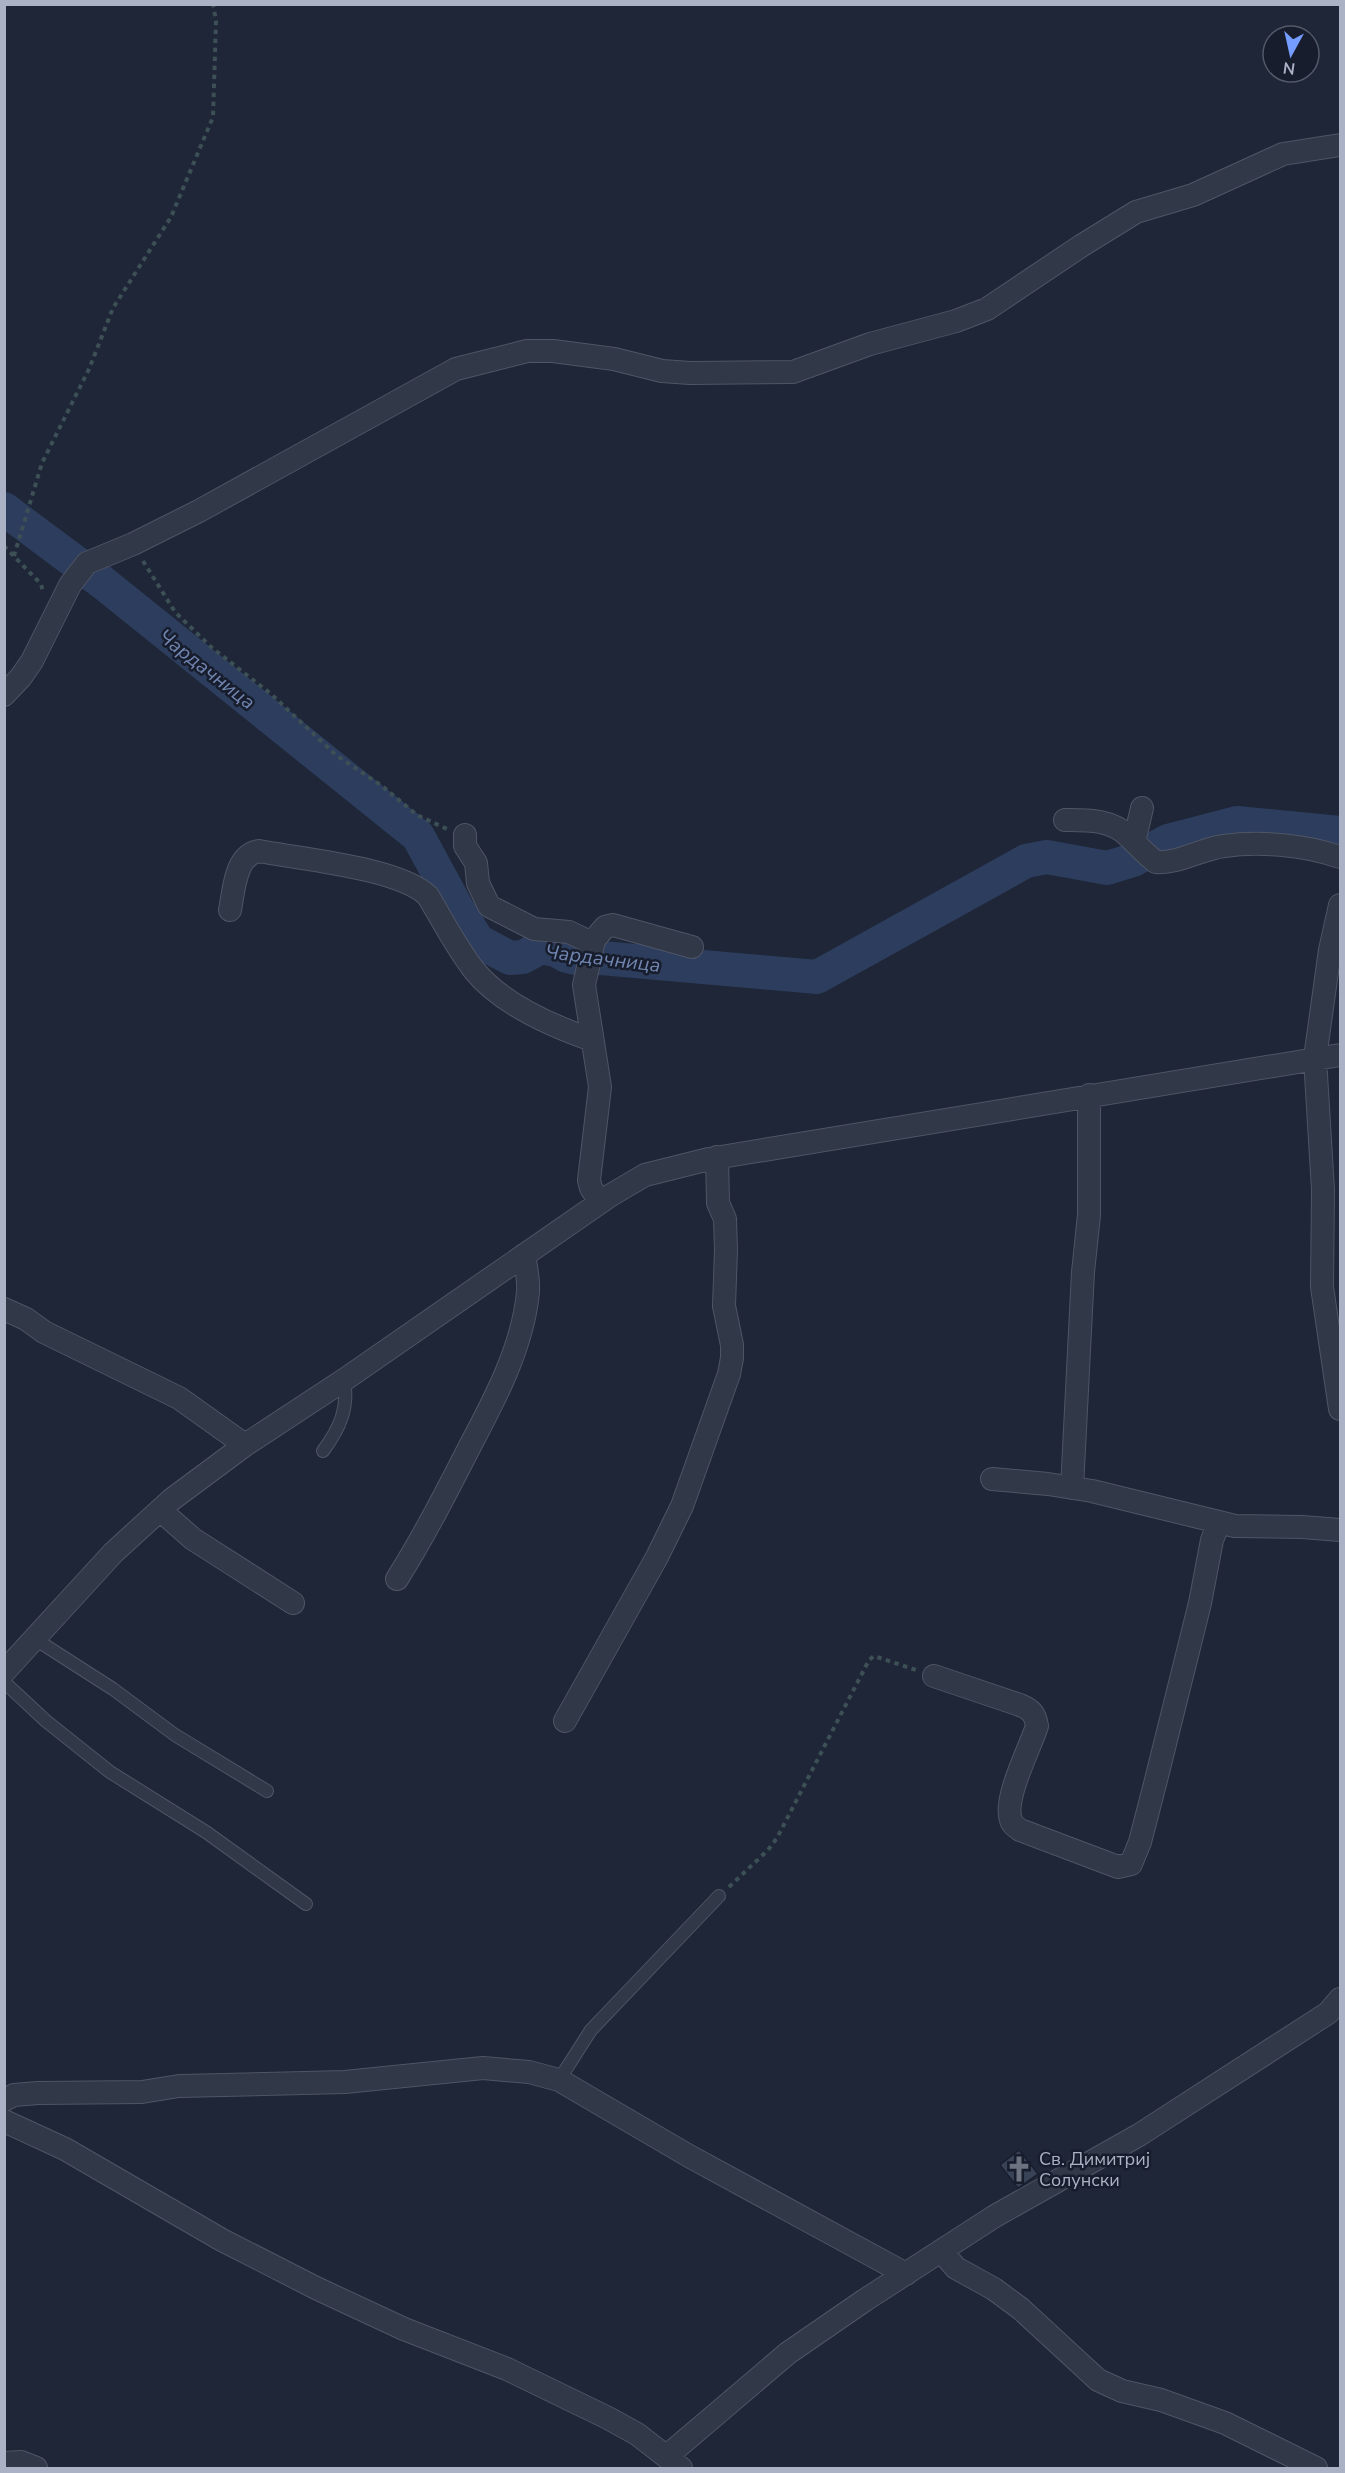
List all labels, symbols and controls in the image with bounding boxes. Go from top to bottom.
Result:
north arrow [1261,24,1321,84]
text: N [1282,56,1297,80]
water label: Чардачница [153,623,261,716]
water label: Чардачница [544,938,662,979]
place label: Св. Димитриј Солунски [1039,2147,1150,2192]
church icon: Св. Димитриј Солунски [1004,2154,1034,2184]

